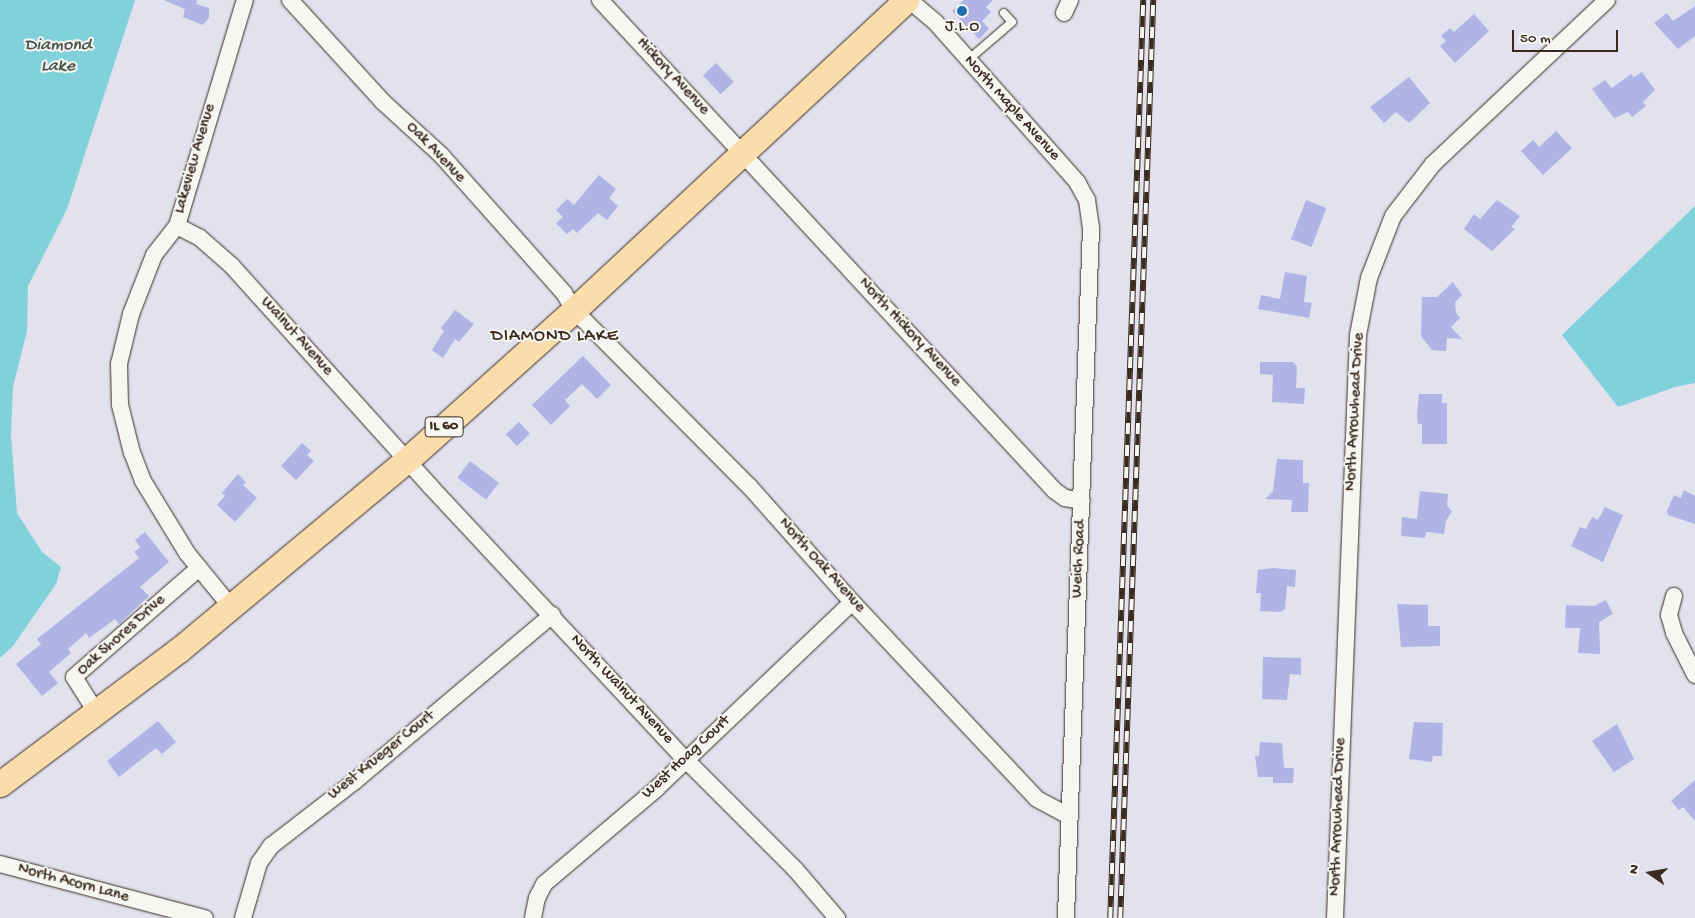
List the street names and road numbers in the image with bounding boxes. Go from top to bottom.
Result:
street label: Hickory Avenue [631,34,713,120]
street label: North Maple Avenue [959,52,1063,166]
street label: Lakeview Avenue [171,102,221,216]
street label: Oak Avenue [401,118,469,188]
street label: North Hickory Avenue [853,274,965,392]
street label: Walnut Avenue [256,294,336,380]
street label: North Arrowhead Drive [1342,332,1370,492]
road number: IL 60 [424,414,464,440]
street label: North Oak Avenue [773,515,869,617]
street label: Weich Road [1068,520,1092,598]
street label: Oak Shores Drive [74,591,170,681]
street label: North Walnut Avenue [565,631,677,749]
street label: West Krueger Court [325,707,439,805]
street label: West Hoag Court [639,712,735,804]
street label: North Arrowhead Drive [1327,737,1351,897]
street label: North Acorn Lane [15,860,131,908]

